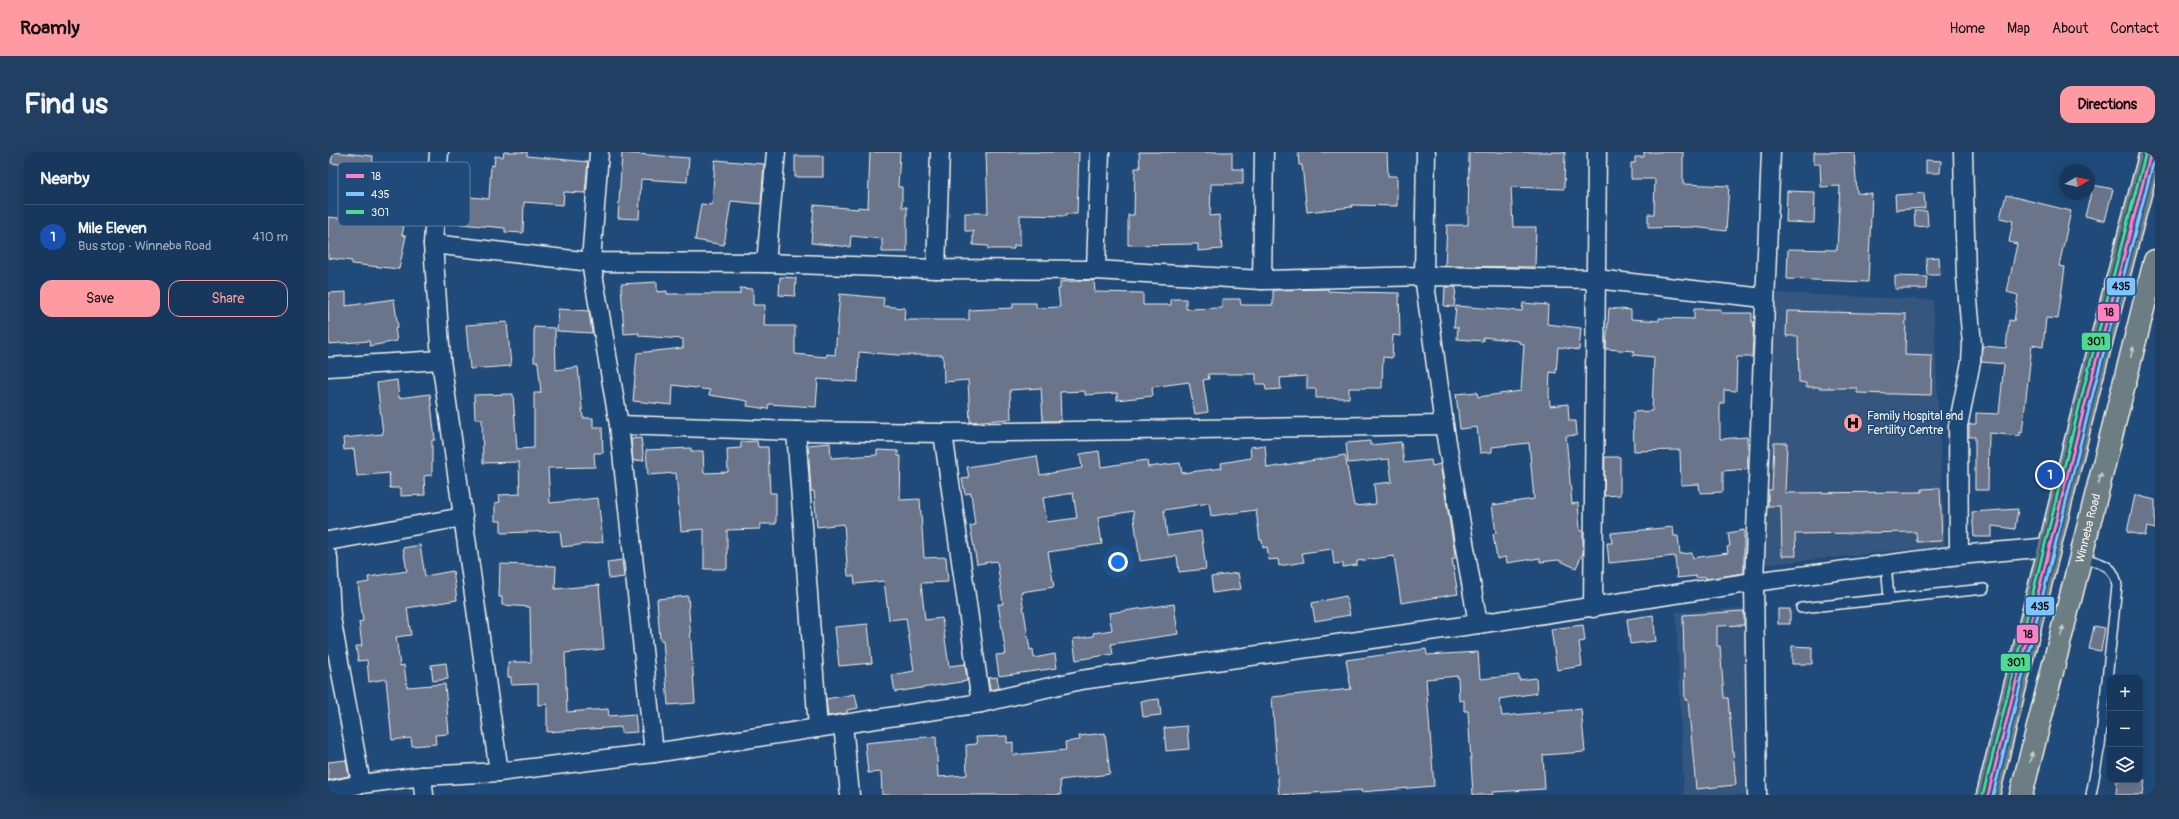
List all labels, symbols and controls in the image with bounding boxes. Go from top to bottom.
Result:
text: Roamly [20,16,80,40]
text: Home [1950,20,1985,37]
text: Map [2007,20,2030,37]
text: About [2052,20,2088,37]
text: Contact [2110,20,2159,37]
button: Directions [2060,86,2155,123]
text: Find us [24,87,108,122]
legend [338,162,470,226]
north arrow [2059,164,2095,200]
text: Nearby [40,168,89,189]
text: 18 [371,170,381,183]
text: 435 [371,188,390,201]
text: 301 [371,206,389,219]
text: Mile Eleven [78,219,147,238]
text: 1 [50,229,56,245]
text: 410 m [252,229,288,245]
text: Bus stop · Winneba Road [78,238,211,254]
line badge: 435 [2106,277,2136,296]
button: Save [40,280,160,317]
button: Share [168,280,288,317]
text: 435 [2111,280,2130,293]
line badge: 18 [2097,303,2120,322]
text: 18 [2104,306,2114,319]
line badge: 301 [2081,332,2111,351]
text: 301 [2087,335,2105,348]
one-way arrow [2129,345,2135,357]
place label: Family Hospital and Fertility Centre [1867,409,1964,438]
hospital icon: Family Hospital and Fertility Centre [1842,412,1864,434]
pin: 1 [2037,460,2063,490]
one-way arrow [2098,472,2104,484]
street label: Winneba Road [2073,492,2104,565]
your location [1108,552,1128,572]
line badge: 435 [2025,596,2055,616]
text: 435 [2030,600,2049,613]
line badge: 18 [2016,624,2039,644]
one-way arrow [2059,625,2065,637]
text: 18 [2023,628,2033,641]
line badge: 301 [2000,653,2031,672]
text: 301 [2007,656,2025,669]
map controls [2107,675,2143,783]
button: + [2107,675,2143,711]
button: − [2107,711,2143,747]
button: layers [2107,747,2143,783]
one-way arrow [2028,751,2034,763]

